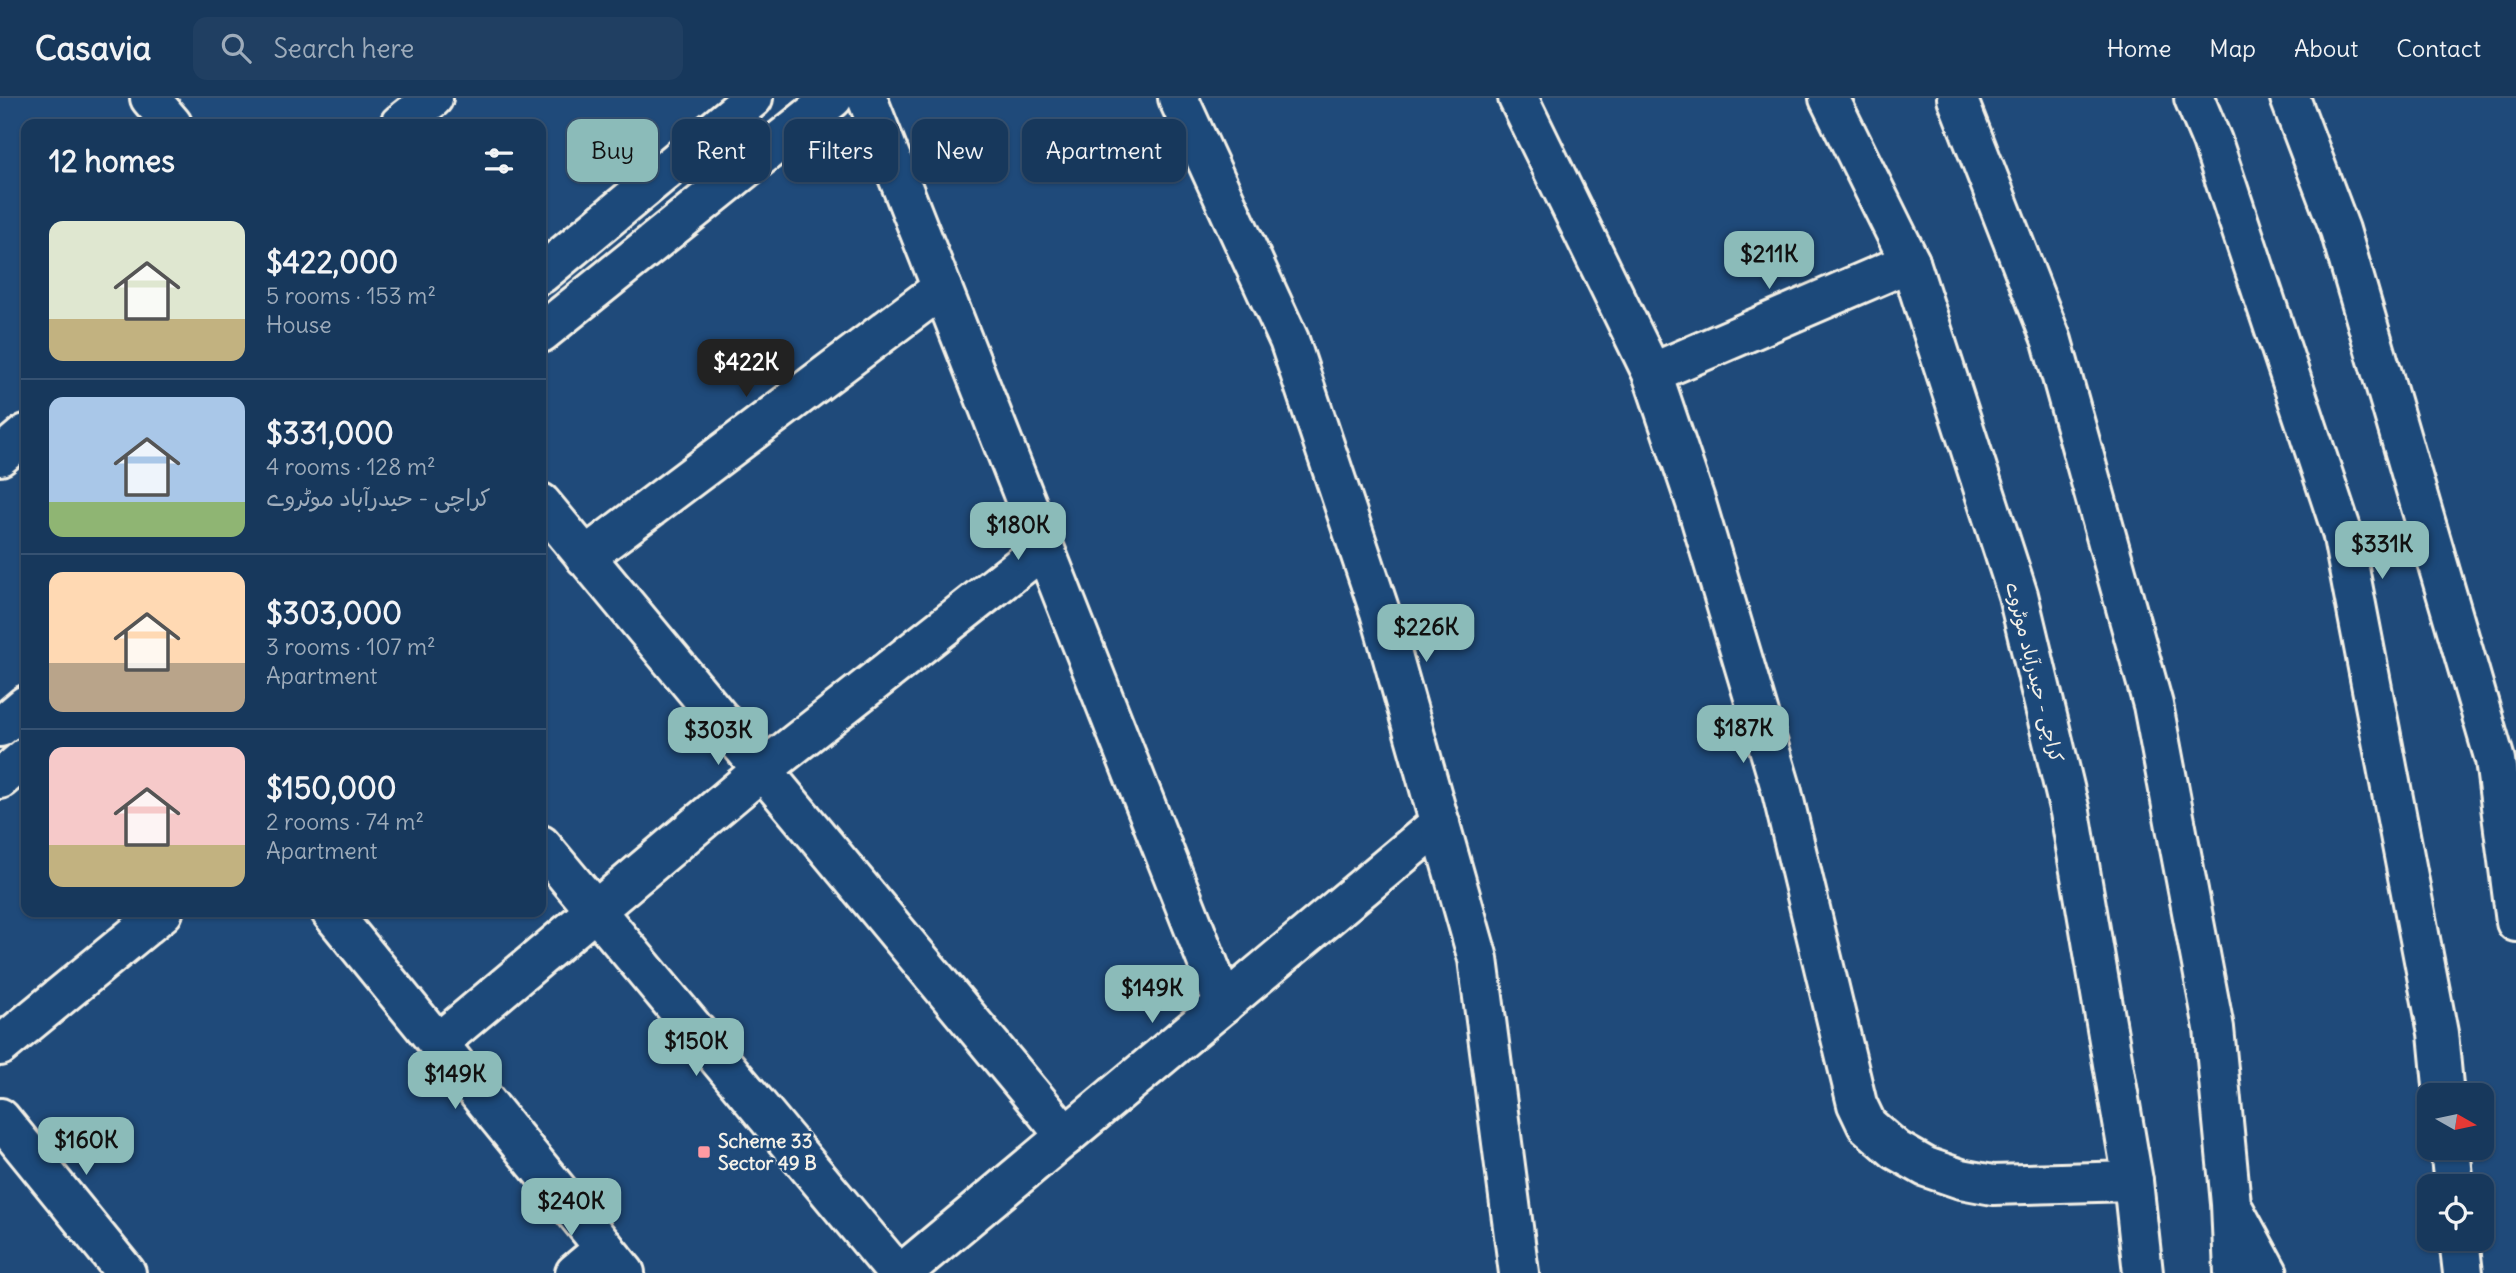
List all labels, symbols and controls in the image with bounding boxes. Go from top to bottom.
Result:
search box [193,17,683,80]
text: Casavia [35,27,151,69]
icon: search [217,29,255,67]
text: Search here [273,32,414,65]
text: Home [2107,33,2171,63]
text: Map [2209,33,2256,63]
text: About [2294,33,2358,63]
text: Contact [2396,33,2481,63]
chip: Buy [567,119,658,182]
chip: Rent [672,119,770,182]
chip: Filters [784,119,898,182]
chip: New [912,119,1008,182]
chip: Apartment [1022,119,1186,182]
text: 12 homes [49,142,175,180]
icon: filters [480,142,518,180]
pin: $211K [1720,232,1818,291]
text: $211K [1740,239,1798,268]
text: $422,000 [266,243,398,281]
icon: home [105,249,189,333]
text: 5 rooms · 153 m² [266,281,436,310]
text: House [266,310,332,339]
pin: $422K [697,340,795,399]
text: $422K [713,347,779,376]
text: $331,000 [266,414,394,452]
icon: home [105,425,189,509]
text: 4 rooms · 128 m² [266,452,436,481]
text: کراچی - حیدرآباد موٹروے [266,483,491,512]
pin: $180K [969,503,1067,562]
text: $180K [986,510,1050,539]
pin: $331K [2333,522,2431,581]
text: $331K [2351,529,2413,558]
street label: کراچی - حیدرآباد موٹروے [2000,579,2069,765]
text: $303,000 [266,594,402,632]
icon: home [105,600,189,684]
pin: $226K [1377,604,1475,664]
text: $226K [1393,612,1459,641]
text: 3 rooms · 107 m² [266,632,436,661]
text: Apartment [266,661,378,690]
pin: $187K [1694,706,1792,765]
pin: $303K [669,708,767,767]
text: $187K [1713,713,1773,742]
text: $303K [684,715,752,744]
text: $150,000 [266,769,397,807]
icon: home [105,775,189,859]
text: 2 rooms · 74 m² [266,807,424,836]
text: Apartment [266,836,378,865]
pin: $149K [1103,965,1201,1025]
text: $149K [1121,973,1183,1002]
pin: $150K [647,1018,745,1078]
text: $150K [664,1026,728,1055]
pin: $149K [406,1052,504,1111]
text: $149K [424,1059,486,1088]
north arrow [2417,1083,2494,1160]
map controls [2417,1083,2494,1251]
pin: $160K [37,1118,135,1177]
text: $160K [54,1125,118,1154]
place label: Scheme 33 Sector 49 B [718,1129,817,1175]
marker: Scheme 33 Sector 49 B [696,1144,712,1160]
button: locate [2417,1174,2494,1251]
pin: $240K [522,1178,620,1238]
text: $240K [537,1186,605,1215]

